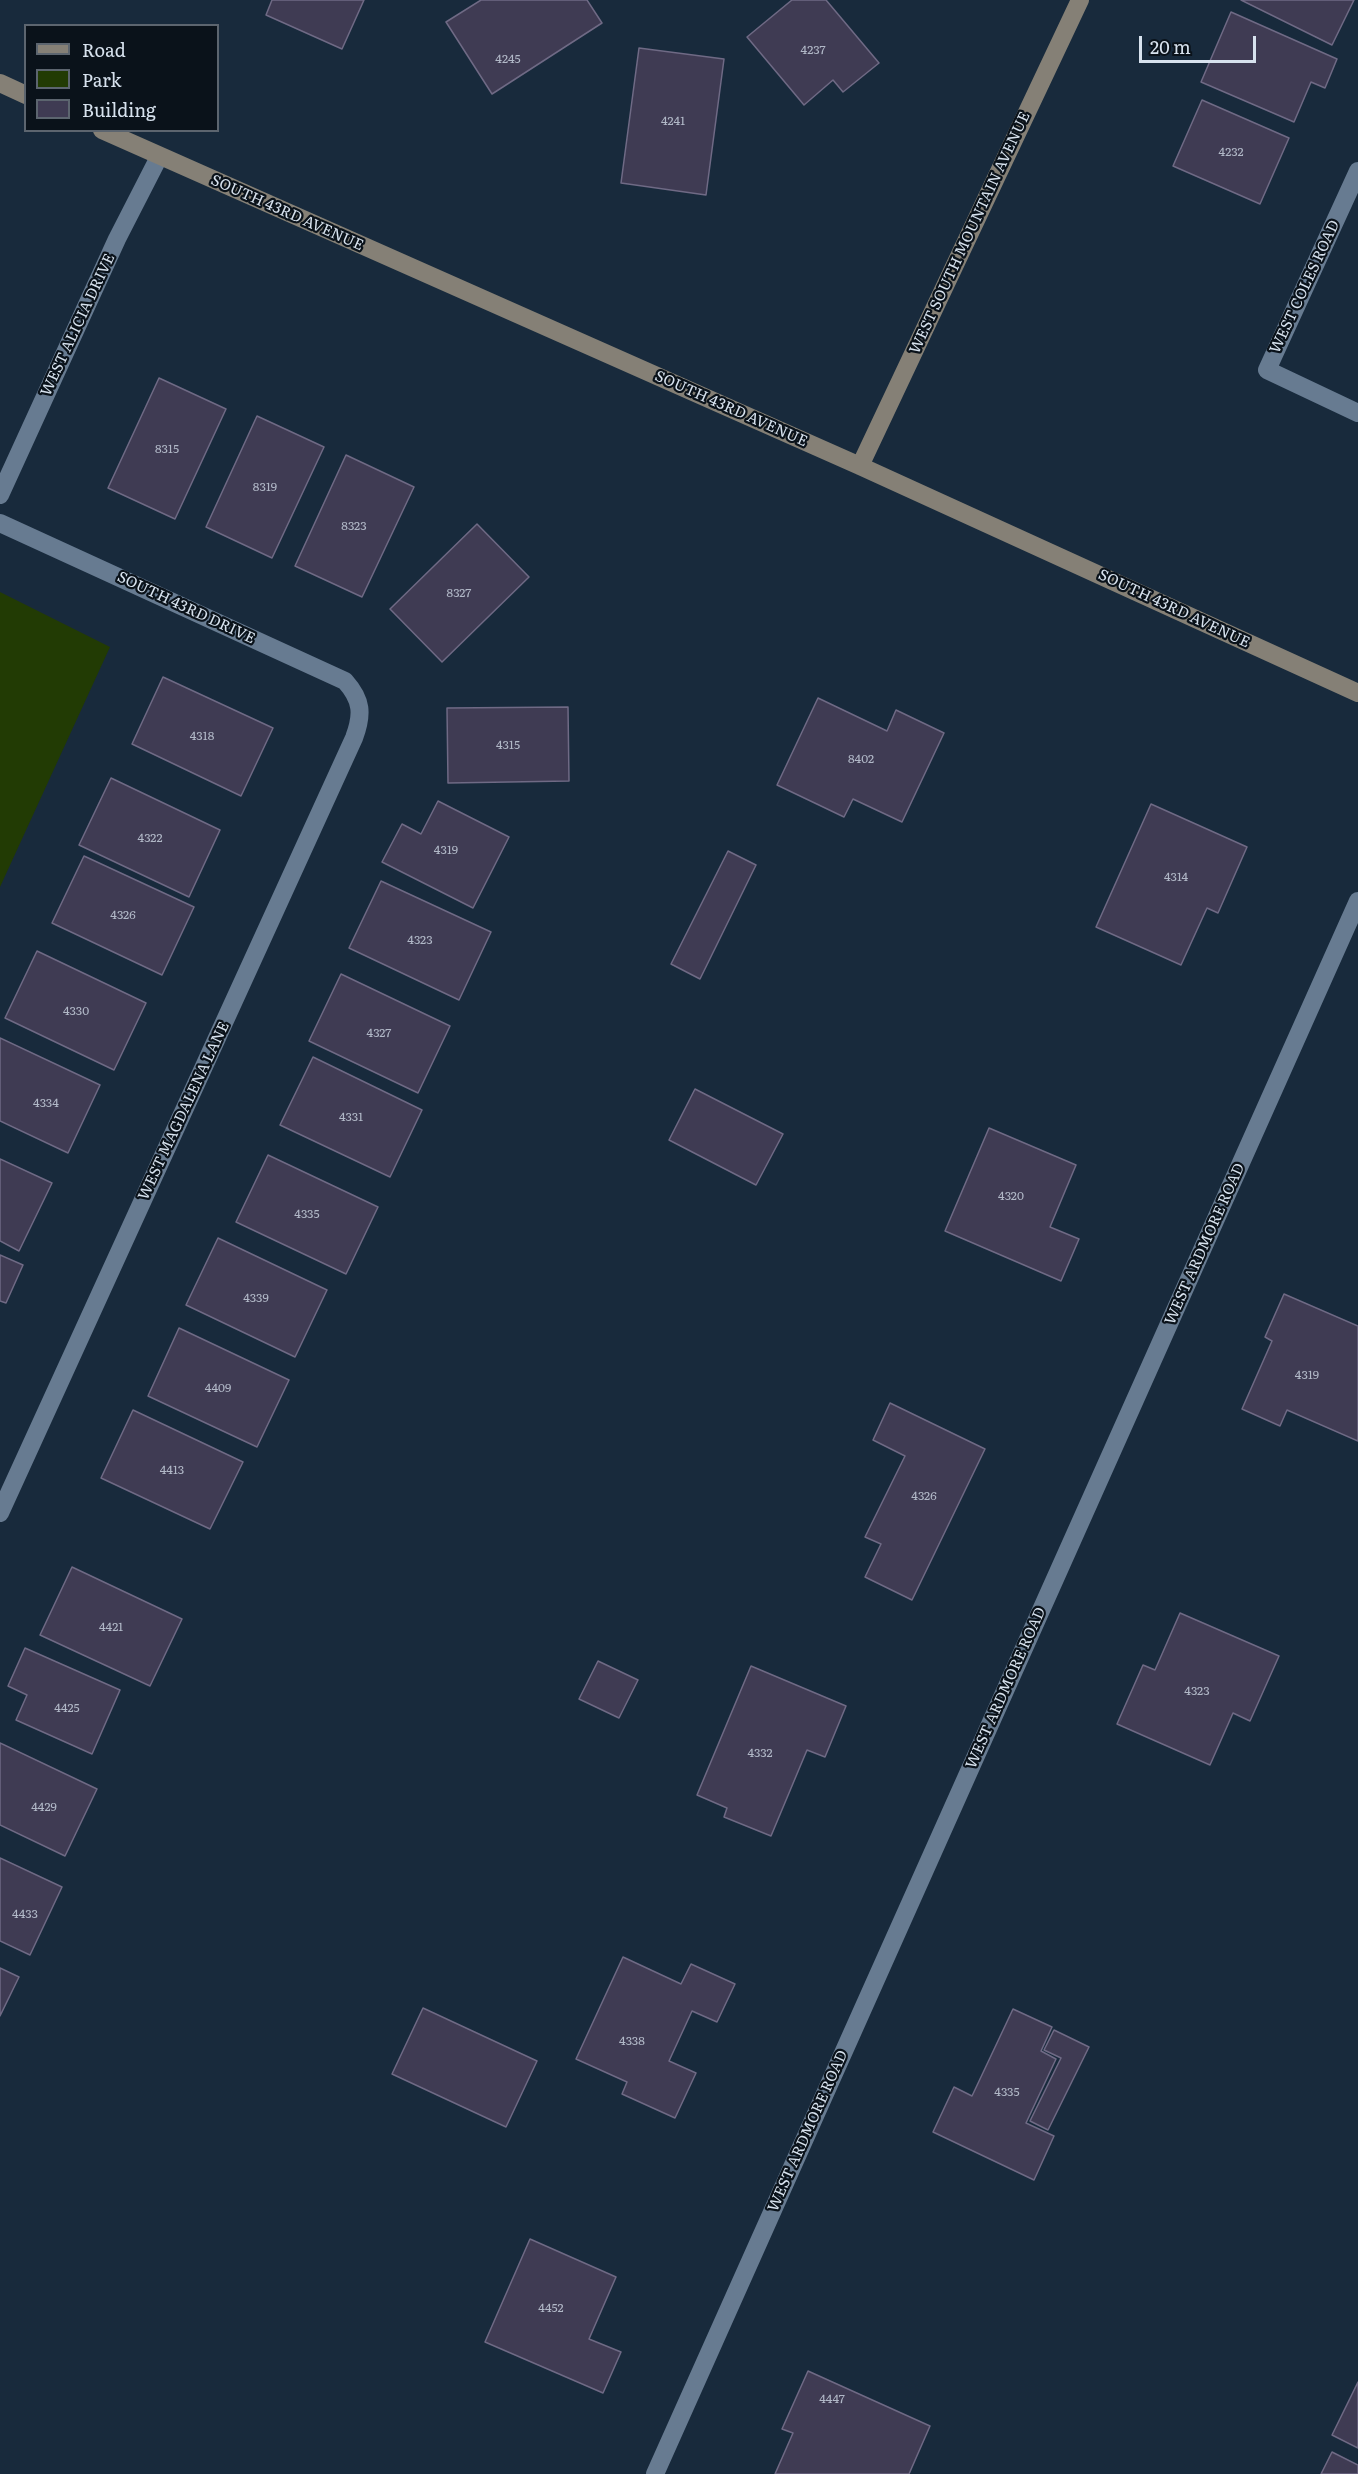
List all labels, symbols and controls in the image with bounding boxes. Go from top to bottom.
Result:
legend [24,24,219,132]
scale bar [1142,24,1259,62]
text: 20 m [1150,33,1191,60]
text: Road [82,36,126,63]
house number: 4237 [801,43,825,57]
house number: 4245 [495,52,521,66]
text: Park [82,66,121,93]
text: Building [82,96,156,123]
street label: WEST SOUTH MOUNTAIN AVENUE [906,109,1034,357]
house number: 4241 [661,114,685,128]
house number: 4232 [1219,145,1243,159]
street label: SOUTH 43RD AVENUE [208,171,366,255]
street label: WEST COLES ROAD [1266,217,1344,357]
street label: WEST ALICIA DRIVE [37,251,119,399]
street label: SOUTH 43RD AVENUE [652,367,810,451]
house number: 8315 [155,442,179,456]
house number: 8319 [253,480,277,494]
house number: 8323 [341,519,367,533]
street label: SOUTH 43RD AVENUE [1095,566,1253,652]
street label: SOUTH 43RD DRIVE [114,568,258,648]
house number: 8327 [447,586,471,600]
house number: 4318 [190,729,214,743]
house number: 4315 [496,738,520,752]
house number: 8402 [848,752,874,766]
house number: 4322 [138,831,162,845]
house number: 4319 [434,843,458,857]
house number: 4314 [1164,870,1188,884]
house number: 4326 [110,908,136,922]
house number: 4323 [407,933,433,947]
house number: 4330 [63,1004,89,1018]
street label: WEST MAGDALENA LANE [135,1019,233,1203]
house number: 4327 [367,1026,391,1040]
house number: 4334 [33,1096,59,1110]
house number: 4331 [339,1110,363,1124]
street label: WEST ARDMORE ROAD [1161,1160,1249,1328]
house number: 4320 [998,1189,1024,1203]
house number: 4335 [294,1207,320,1221]
house number: 4339 [243,1291,269,1305]
house number: 4319 [1295,1368,1319,1382]
house number: 4409 [205,1381,231,1395]
house number: 4413 [160,1463,184,1477]
house number: 4326 [911,1489,937,1503]
street label: WEST ARDMORE ROAD [962,1604,1050,1772]
house number: 4421 [99,1620,123,1634]
house number: 4323 [1184,1684,1210,1698]
house number: 4425 [54,1701,80,1715]
house number: 4332 [748,1746,772,1760]
house number: 4429 [31,1800,57,1814]
house number: 4433 [12,1907,38,1921]
house number: 4338 [619,2034,645,2048]
street label: WEST ARDMORE ROAD [764,2047,852,2215]
house number: 4335 [994,2085,1020,2099]
house number: 4452 [538,2301,564,2315]
house number: 4447 [819,2392,845,2406]

